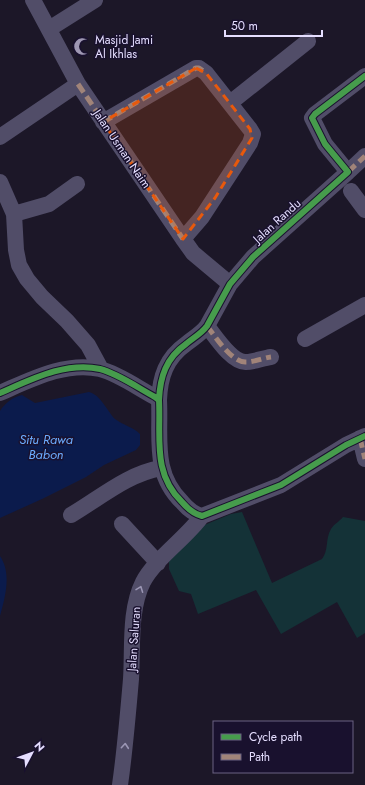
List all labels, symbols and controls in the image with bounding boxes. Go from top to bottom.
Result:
scale bar [225,12,322,38]
text: 50 m [231,17,258,35]
place label: Masjid Jami Al Ikhlas [95,31,153,63]
mosque icon: Masjid Jami Al Ikhlas [72,37,92,57]
street label: Jalan Usman Naim [88,104,155,192]
street label: Jalan Randu [248,195,305,249]
water label: Situ Rawa Babon [19,430,73,464]
one-way arrow [135,586,144,593]
street label: Jalan Saluran [123,606,145,674]
legend [213,721,353,773]
text: Cycle path [249,728,302,746]
north arrow [12,733,52,773]
text: N [31,738,48,755]
one-way arrow [120,743,129,749]
text: Path [249,748,270,766]

